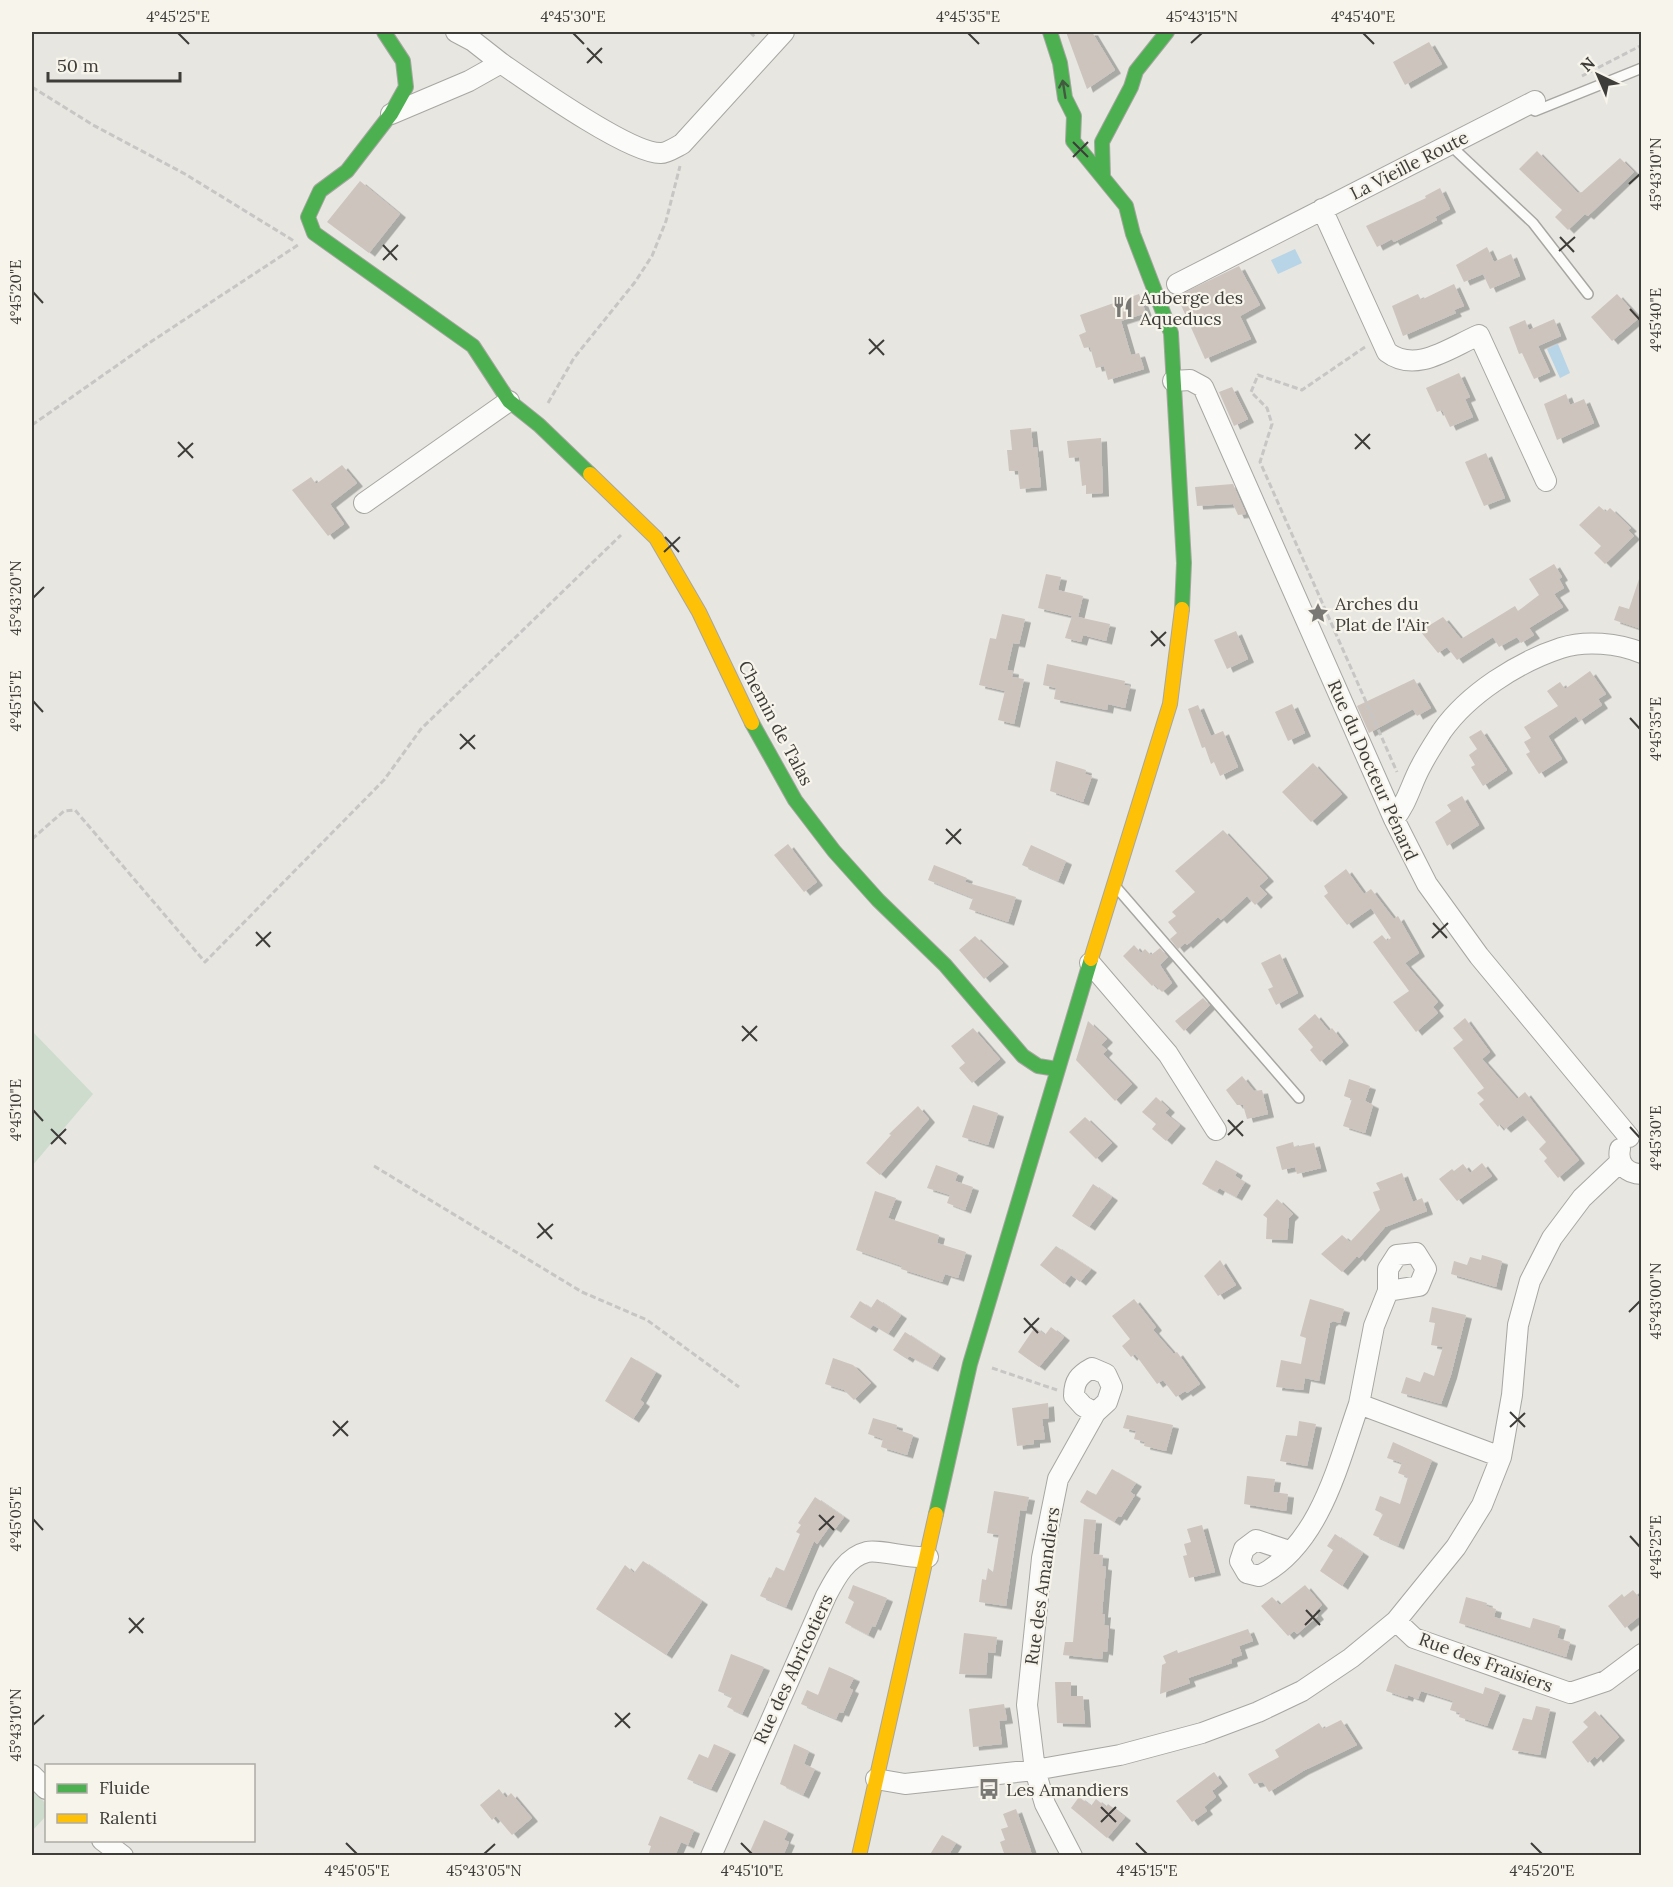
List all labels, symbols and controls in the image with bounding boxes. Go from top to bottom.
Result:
text: 4°45'25"E [146,7,210,26]
text: 4°45'30"E [540,7,606,26]
text: 4°45'35"E [936,7,1000,26]
text: 45°43'15"N [1166,7,1238,26]
text: 4°45'40"E [1331,7,1395,26]
scale bar [48,45,180,83]
north arrow [1568,45,1628,105]
text: N [1576,53,1599,76]
text: 50 m [57,54,99,77]
one-way arrow [1059,80,1070,100]
street label: La Vieille Route [1346,125,1472,205]
text: 45°43'10"N [1646,138,1665,210]
text: 4°45'20"E [6,260,25,324]
place label: Auberge des Aqueducs [1139,286,1243,330]
text: 4°45'40"E [1646,288,1665,352]
restaurant icon: Auberge des Aqueducs [1111,295,1135,319]
text: 45°43'20"N [6,560,25,636]
place label: Arches du Plat de l'Air [1334,592,1429,636]
place icon: Arches du Plat de l'Air [1306,601,1330,625]
street label: Chemin de Talas [733,657,819,789]
text: 4°45'15"E [6,670,25,732]
street label: Rue du Docteur Pénard [1323,676,1423,864]
text: 4°45'35"E [1646,697,1665,761]
text: 4°45'10"E [6,1079,25,1141]
text: 4°45'30"E [1646,1105,1665,1171]
text: 45°43'00"N [1646,1263,1665,1339]
text: 4°45'05"E [6,1487,25,1551]
street label: Rue des Amandiers [1020,1505,1064,1667]
text: 4°45'25"E [1646,1515,1665,1579]
street label: Rue des Abricotiers [748,1590,838,1748]
street label: Rue des Fraisiers [1416,1627,1556,1697]
text: 45°43'10"N [6,1689,25,1761]
legend [45,1764,255,1842]
text: Fluide [99,1776,150,1799]
bus stop icon: Les Amandiers [977,1777,1001,1801]
place label: Les Amandiers [1006,1778,1129,1801]
text: Ralenti [99,1806,157,1829]
text: 4°45'05"E [325,1861,389,1880]
text: 45°43'05"N [446,1861,522,1880]
text: 4°45'10"E [721,1861,783,1880]
text: 4°45'15"E [1116,1861,1178,1880]
text: 4°45'20"E [1510,1861,1574,1880]

